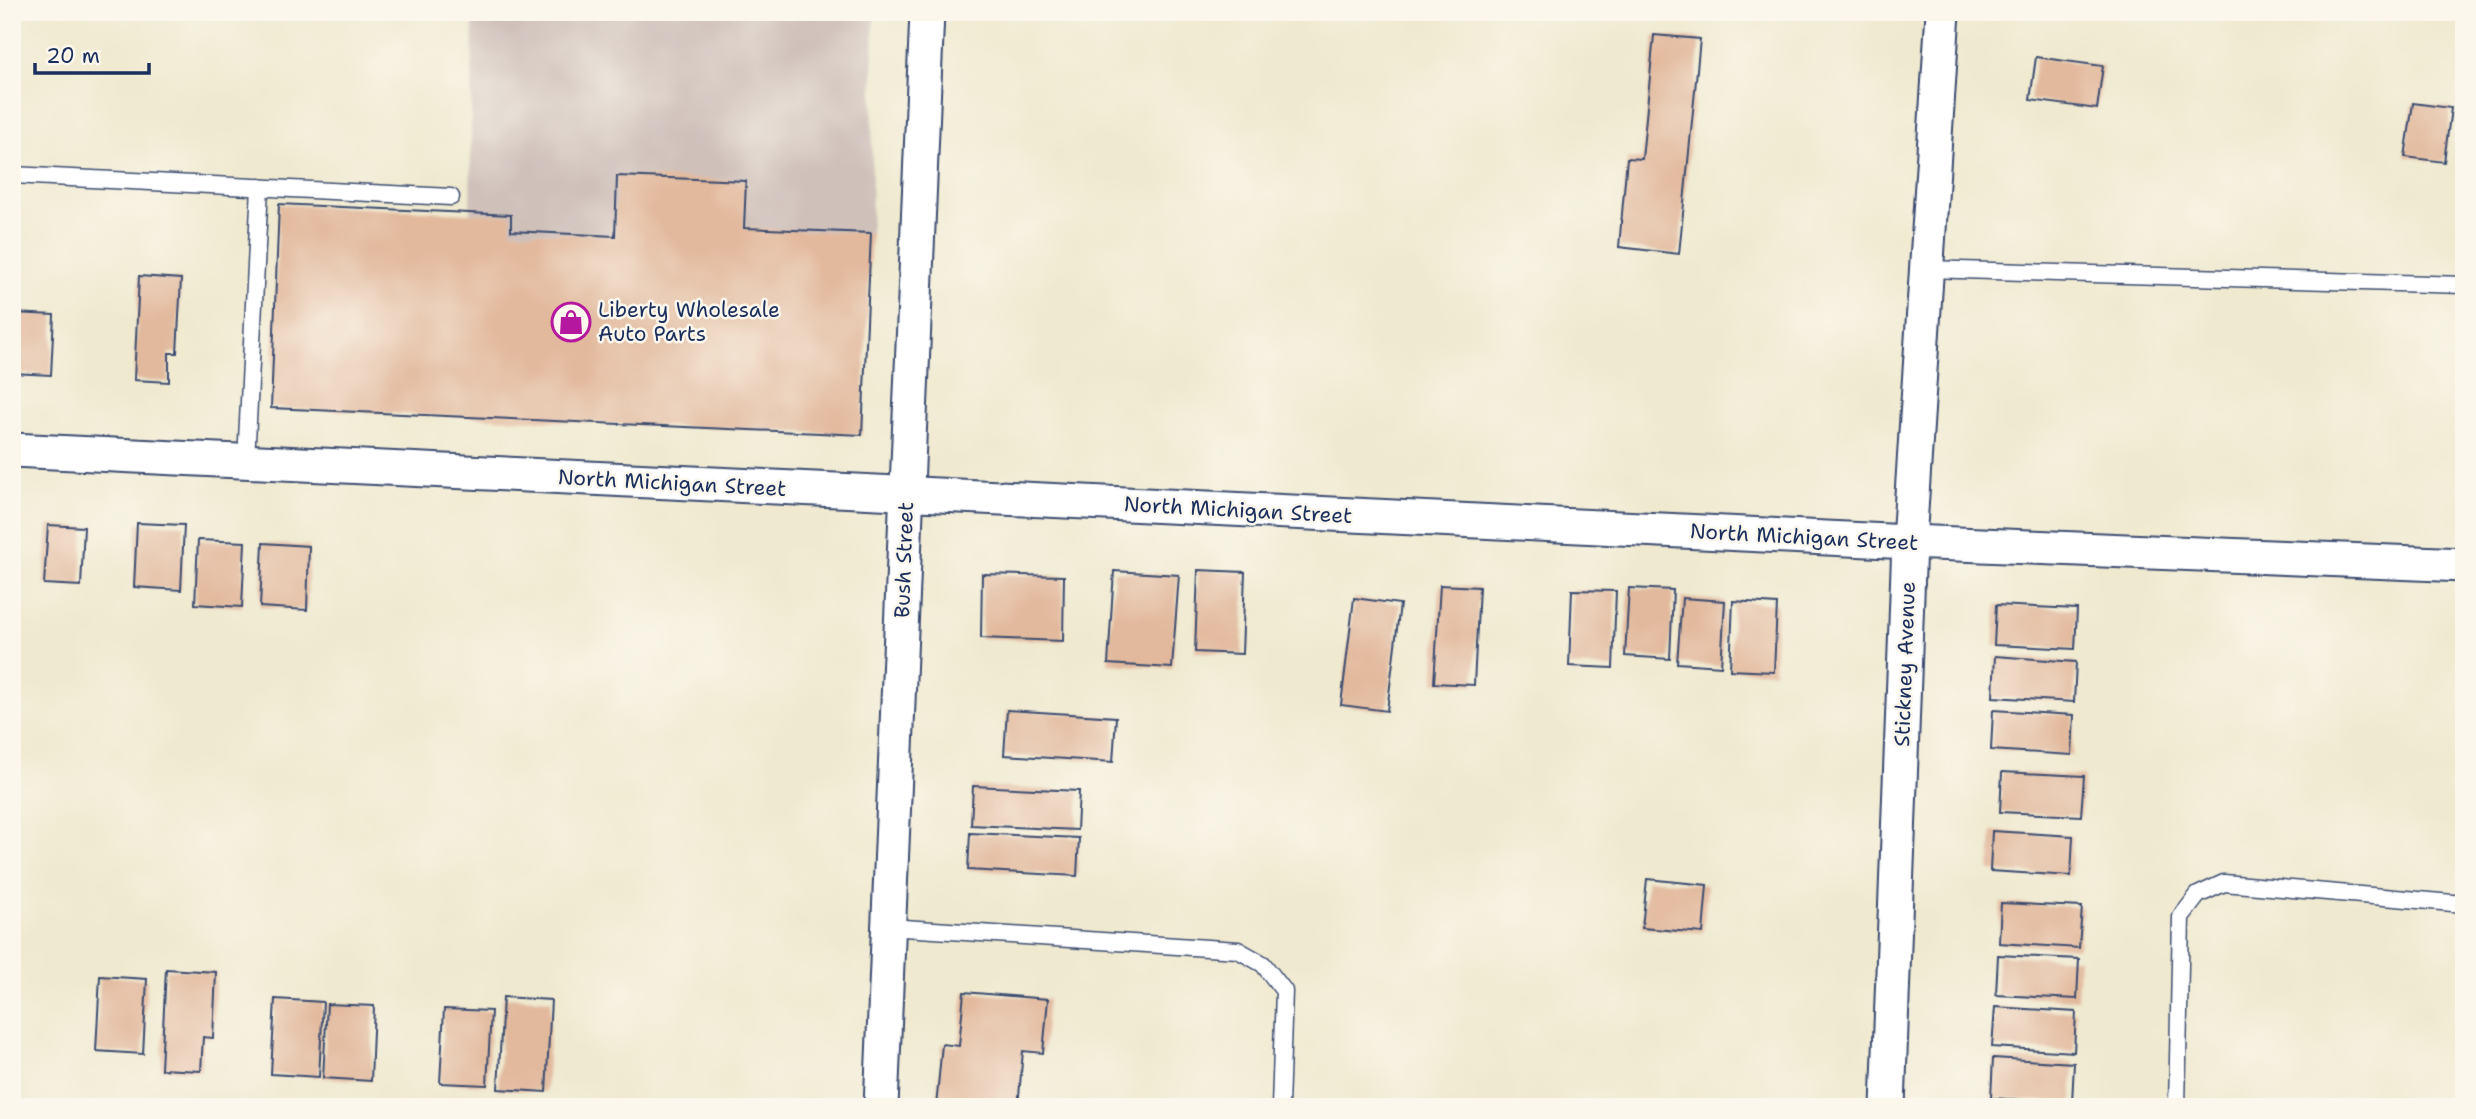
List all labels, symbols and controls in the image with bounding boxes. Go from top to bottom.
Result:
scale bar [35,32,149,76]
text: 20 m [46,42,100,70]
place label: Liberty Wholesale Auto Parts [598,296,780,348]
shop icon: Liberty Wholesale Auto Parts [550,301,592,343]
street label: North Michigan Street [557,463,787,503]
street label: North Michigan Street [1123,490,1353,530]
street label: Bush Street [888,501,920,619]
street label: North Michigan Street [1689,517,1919,557]
street label: Stickney Avenue [1888,581,1922,747]

